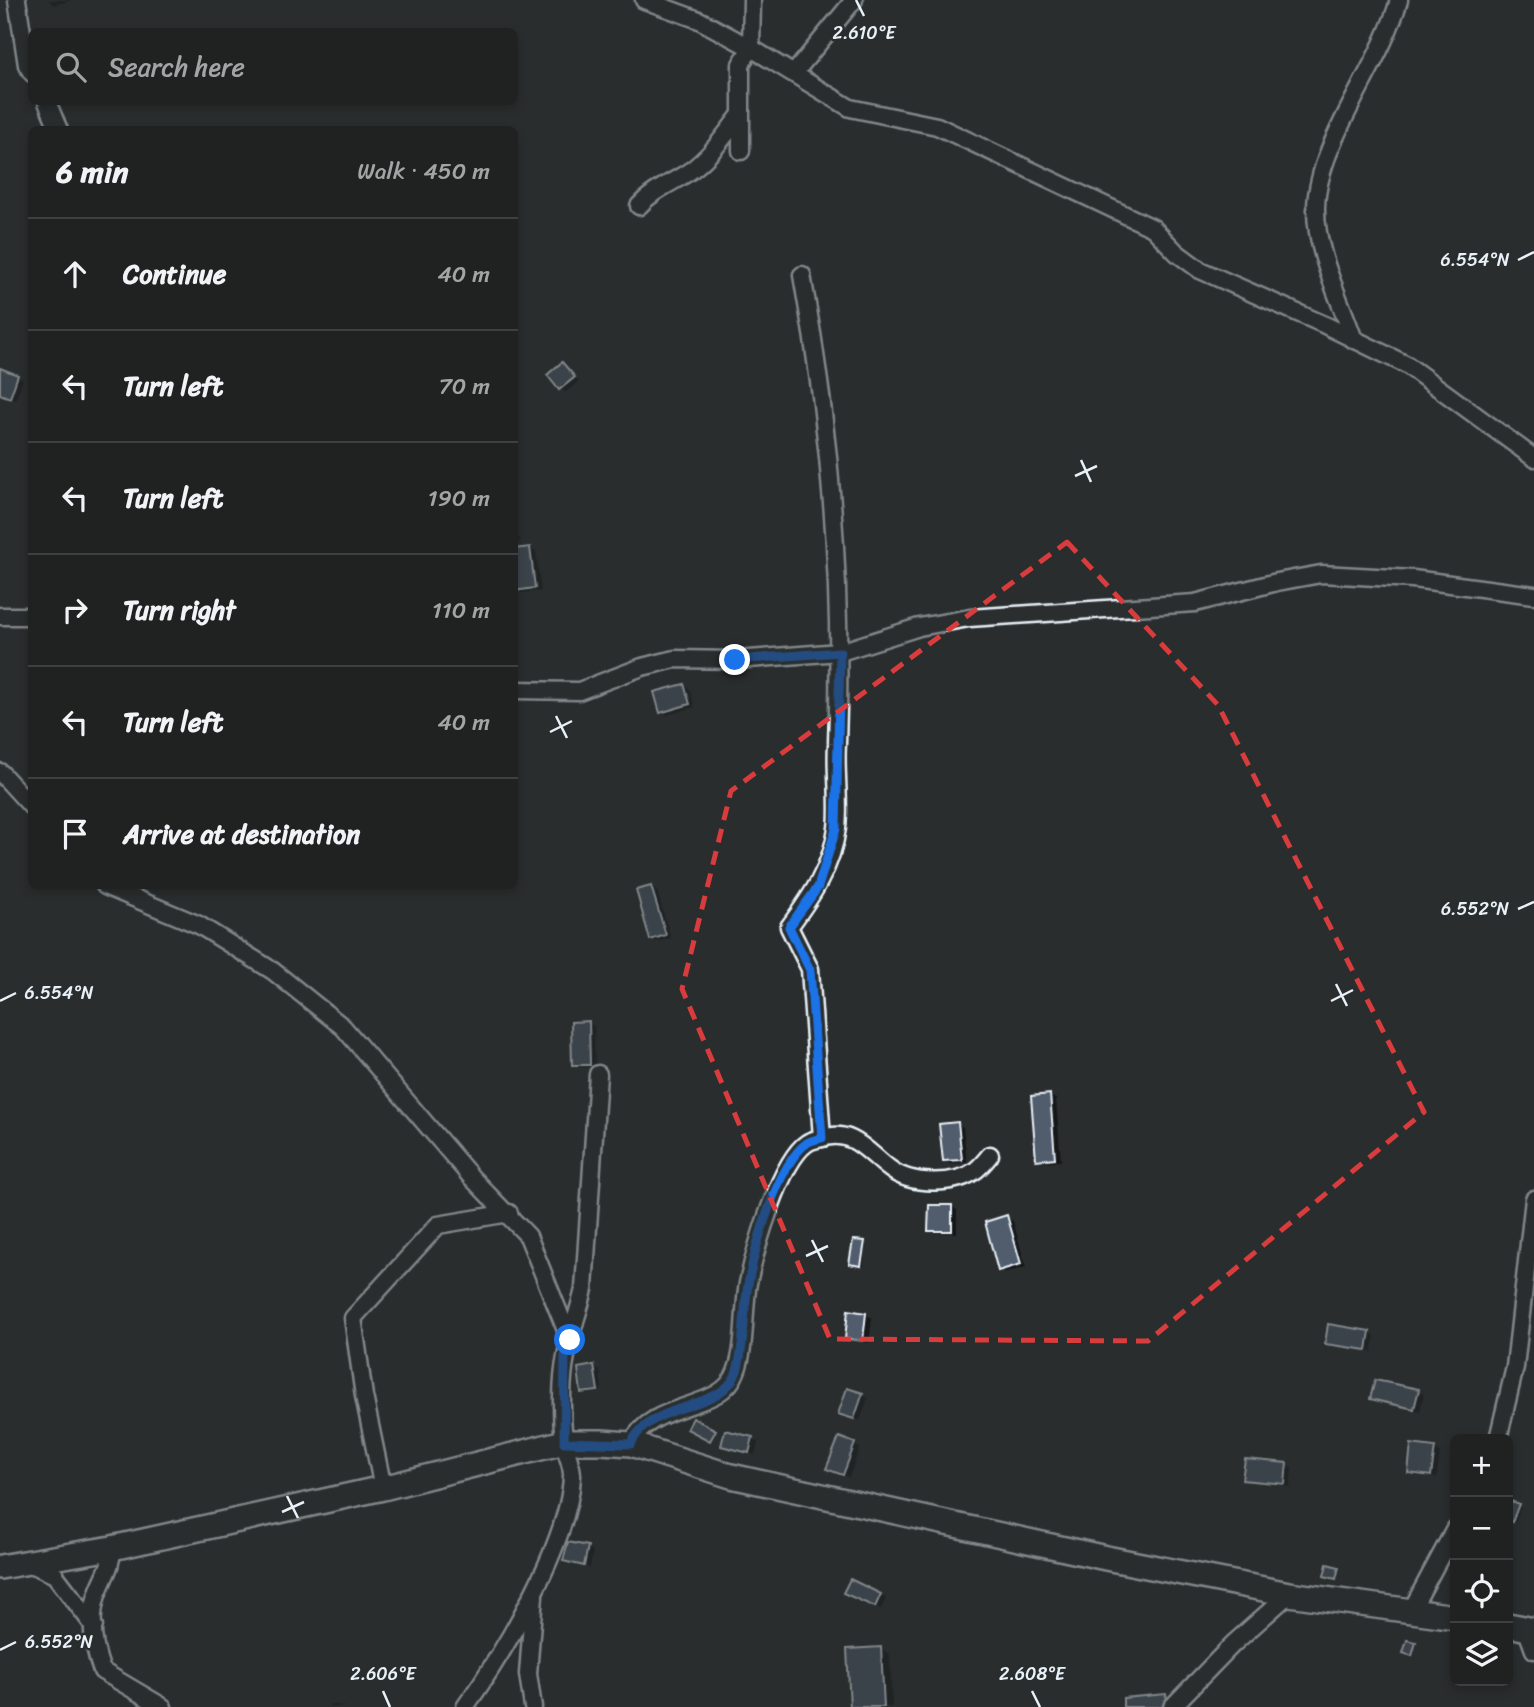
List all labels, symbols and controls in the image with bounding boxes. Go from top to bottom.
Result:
text: 2.610°E [833,17,896,49]
search box [28,28,518,105]
text: Search here [108,44,245,90]
icon: search [52,48,90,86]
text: 6 min [56,145,128,199]
text: Walk · 450 m [357,151,490,192]
text: 6.554°N [1440,244,1510,276]
text: Continue [123,251,226,297]
text: 40 m [437,254,490,295]
icon: ahead [56,255,94,293]
text: Turn left [123,363,223,409]
text: 70 m [439,366,490,407]
icon: left [56,367,94,405]
text: Turn left [123,475,223,521]
text: 190 m [428,478,490,519]
icon: left [56,479,94,517]
text: Turn right [123,587,236,633]
text: 110 m [432,590,490,631]
icon: right [56,591,94,629]
route end [719,644,750,675]
text: Turn left [123,699,223,745]
text: 40 m [437,702,490,743]
icon: left [56,703,94,741]
text: Arrive at destination [123,811,360,857]
icon: arrive [56,815,94,853]
text: 6.552°N [1441,893,1510,925]
text: 6.554°N [24,977,94,1009]
route start [554,1324,585,1355]
map controls [1450,1434,1513,1686]
button: + [1450,1434,1513,1497]
button: − [1450,1497,1513,1560]
button: locate [1450,1560,1513,1623]
button: layers [1450,1623,1513,1686]
text: 6.552°N [25,1626,94,1658]
text: 2.606°E [350,1658,417,1690]
text: 2.608°E [999,1658,1066,1690]

